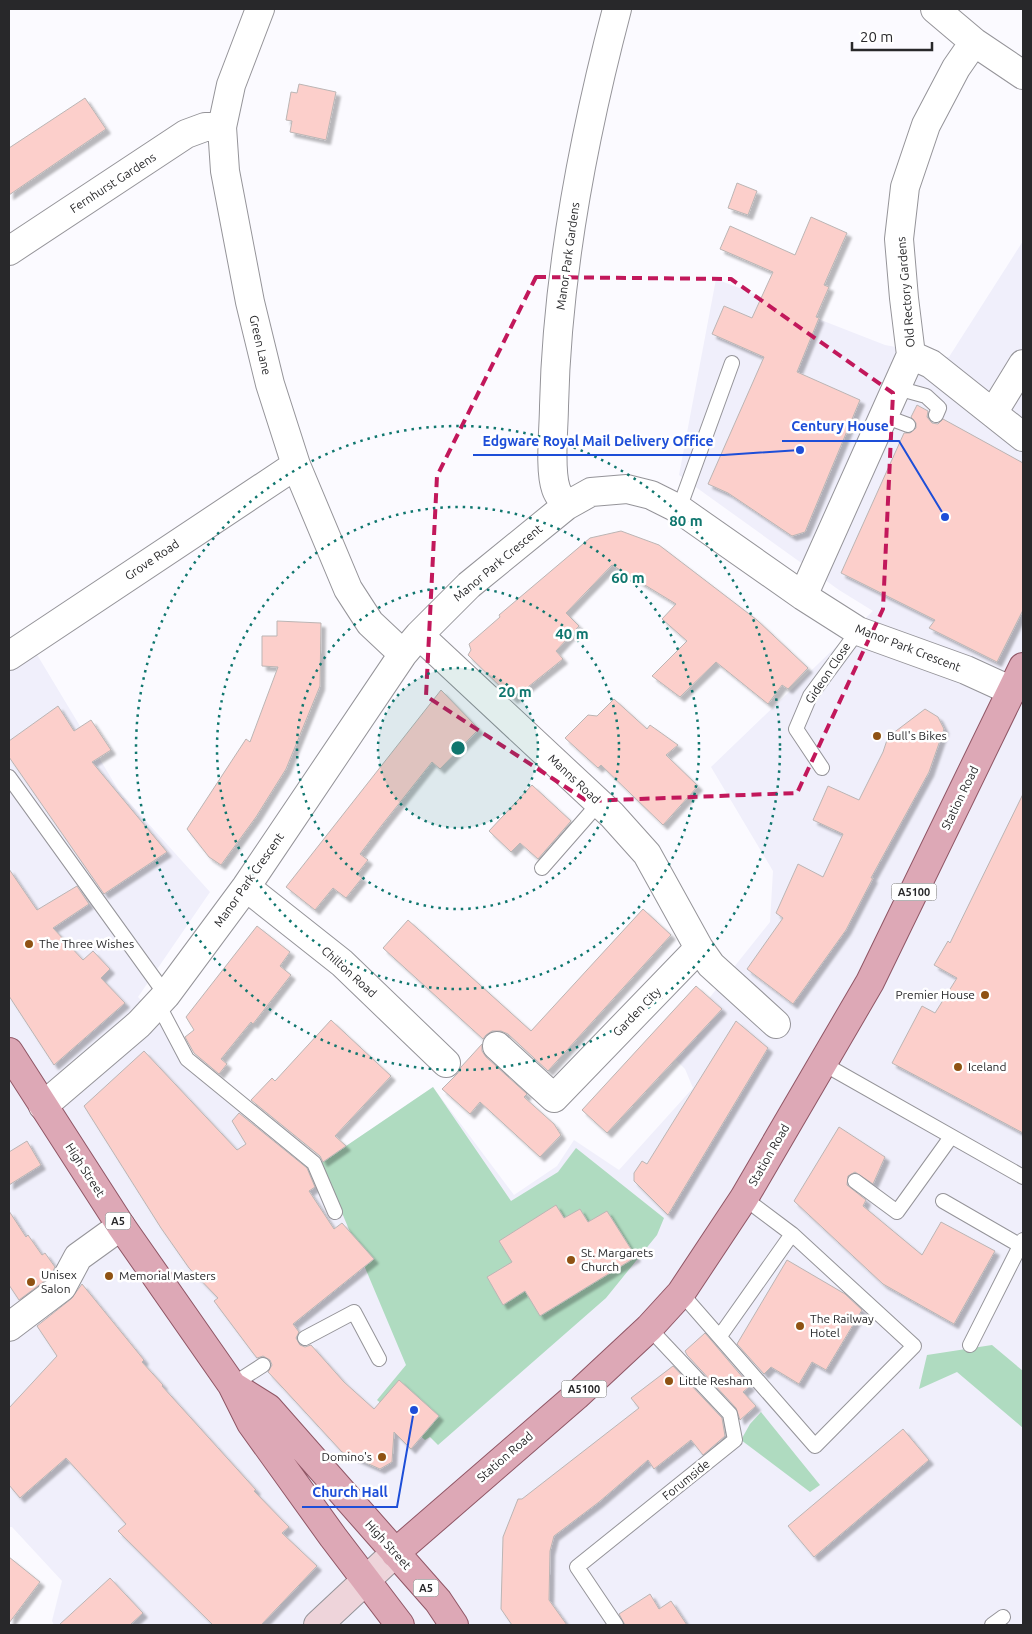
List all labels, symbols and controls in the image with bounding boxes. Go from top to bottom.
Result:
scale bar [852,20,932,52]
text: 20 m [860,28,893,45]
street label: Fernhurst Gardens [67,150,158,215]
street label: Manor Park Gardens [554,201,582,311]
street label: Old Rectory Gardens [894,236,917,348]
street label: Green Lane [247,314,274,376]
callout: Century House [782,412,899,441]
text: Century House [791,418,889,434]
callout: Edgware Royal Mail Delivery Office [473,426,724,455]
text: Edgware Royal Mail Delivery Office [483,433,713,449]
text: 80 m [669,512,703,529]
street label: Manor Park Crescent [451,522,545,604]
street label: Grove Road [122,537,181,582]
text: 60 m [611,569,645,586]
street label: Manor Park Crescent [854,621,963,674]
text: 40 m [555,625,589,642]
street label: Gideon Close [802,640,853,706]
text: 20 m [498,683,532,700]
place label: Bull's Bikes [887,729,947,742]
marker: Bull's Bikes [871,730,883,742]
centre of rings [449,739,467,757]
street label: Manns Road [546,751,603,806]
street label: Station Road [939,764,981,832]
street label: Manor Park Crescent [211,830,286,929]
road number: A5100 [892,884,936,900]
place label: The Three Wishes [39,937,134,950]
marker: The Three Wishes [23,938,35,950]
street label: Chilton Road [319,944,379,1000]
street label: Garden City [610,984,663,1039]
place label: Premier House [895,988,975,1001]
marker: Premier House [979,989,991,1001]
place label: Iceland [968,1060,1006,1073]
marker: Iceland [952,1061,964,1073]
street label: Station Road [746,1122,791,1188]
street label: High Street [63,1140,108,1199]
road number: A5 [106,1212,130,1230]
place label: St. Margarets Church [581,1246,653,1273]
marker: St. Margarets Church [565,1254,577,1266]
place label: Unisex Salon [41,1268,77,1295]
place label: Memorial Masters [119,1269,216,1282]
marker: Memorial Masters [103,1270,115,1282]
marker: Unisex Salon [25,1276,37,1288]
place label: The Railway Hotel [810,1312,874,1339]
marker: The Railway Hotel [794,1320,806,1332]
place label: Little Resham [679,1374,753,1387]
marker: Little Resham [663,1375,675,1387]
road number: A5100 [562,1380,606,1398]
street label: Station Road [474,1429,535,1484]
place label: Domino's [322,1450,372,1463]
marker: Domino's [376,1451,388,1463]
street label: Forumside [660,1457,712,1503]
callout: Church Hall [302,1478,397,1507]
text: Church Hall [312,1484,388,1500]
street label: High Street [363,1518,414,1572]
road number: A5 [414,1580,438,1596]

